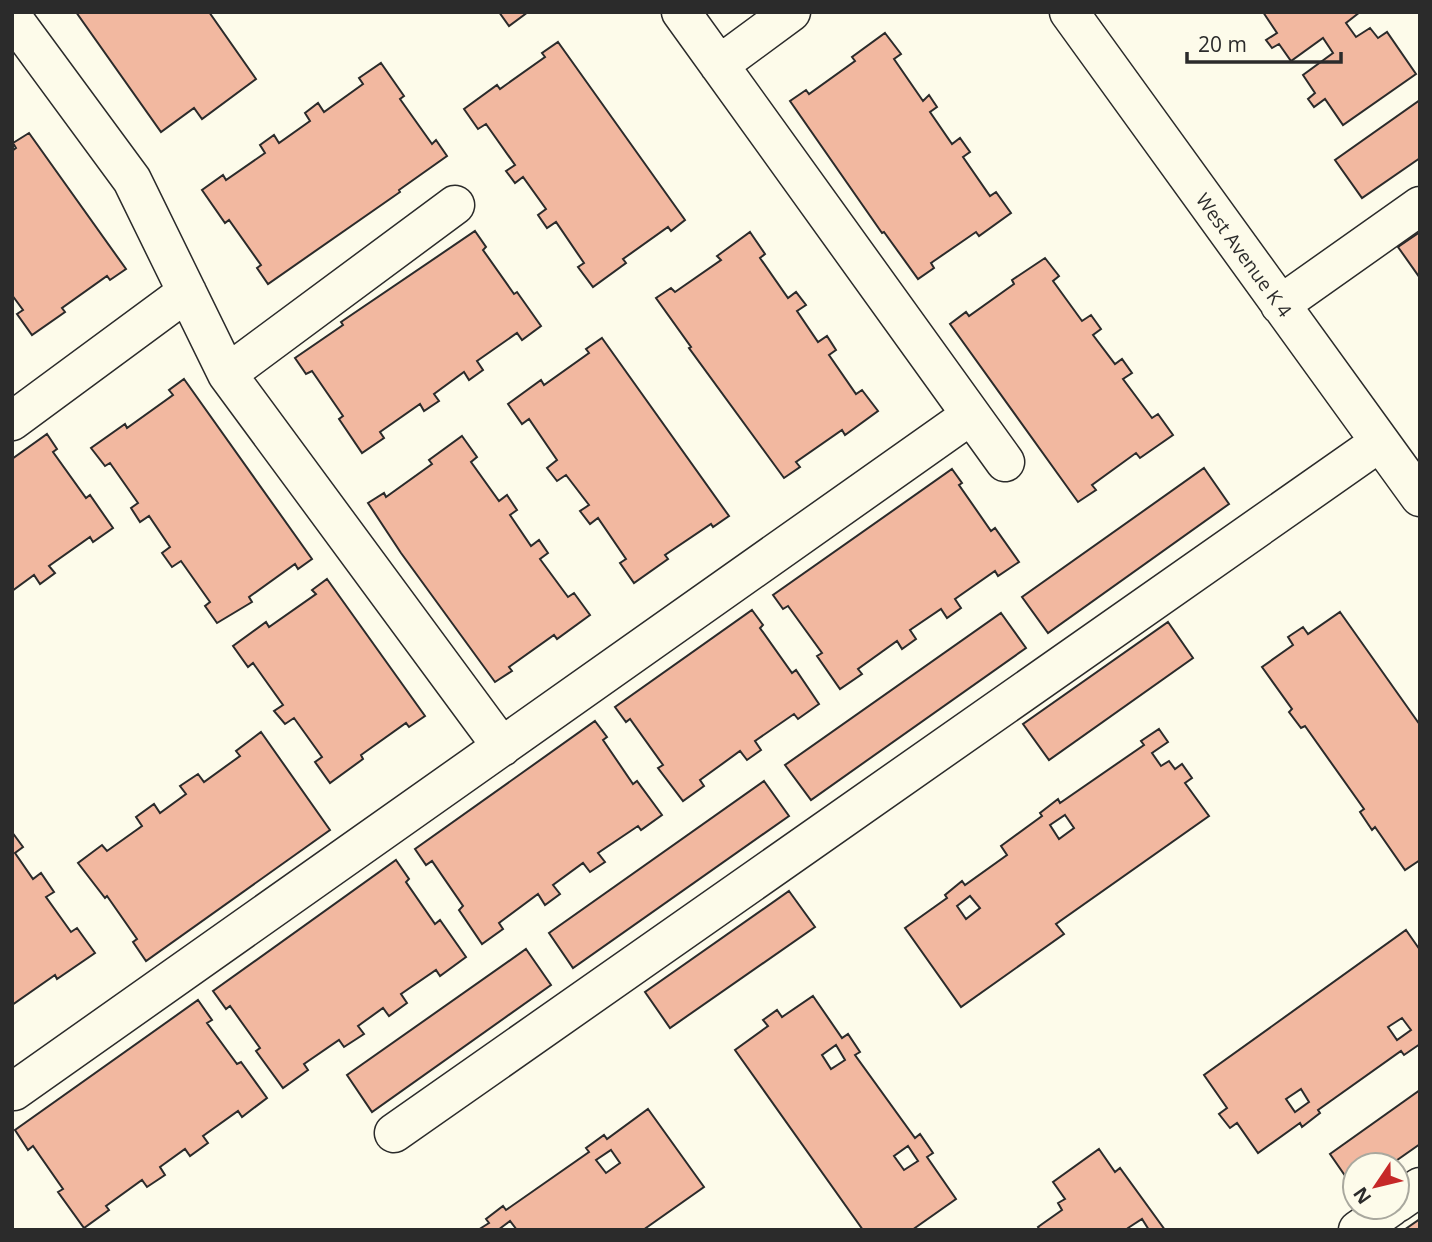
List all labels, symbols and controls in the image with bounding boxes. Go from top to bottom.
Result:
scale bar [1187,21,1341,65]
text: 20 m [1198,30,1247,58]
street label: West Avenue K 4 [1190,188,1298,322]
north arrow [1341,1151,1411,1221]
text: N [1347,1182,1377,1210]

